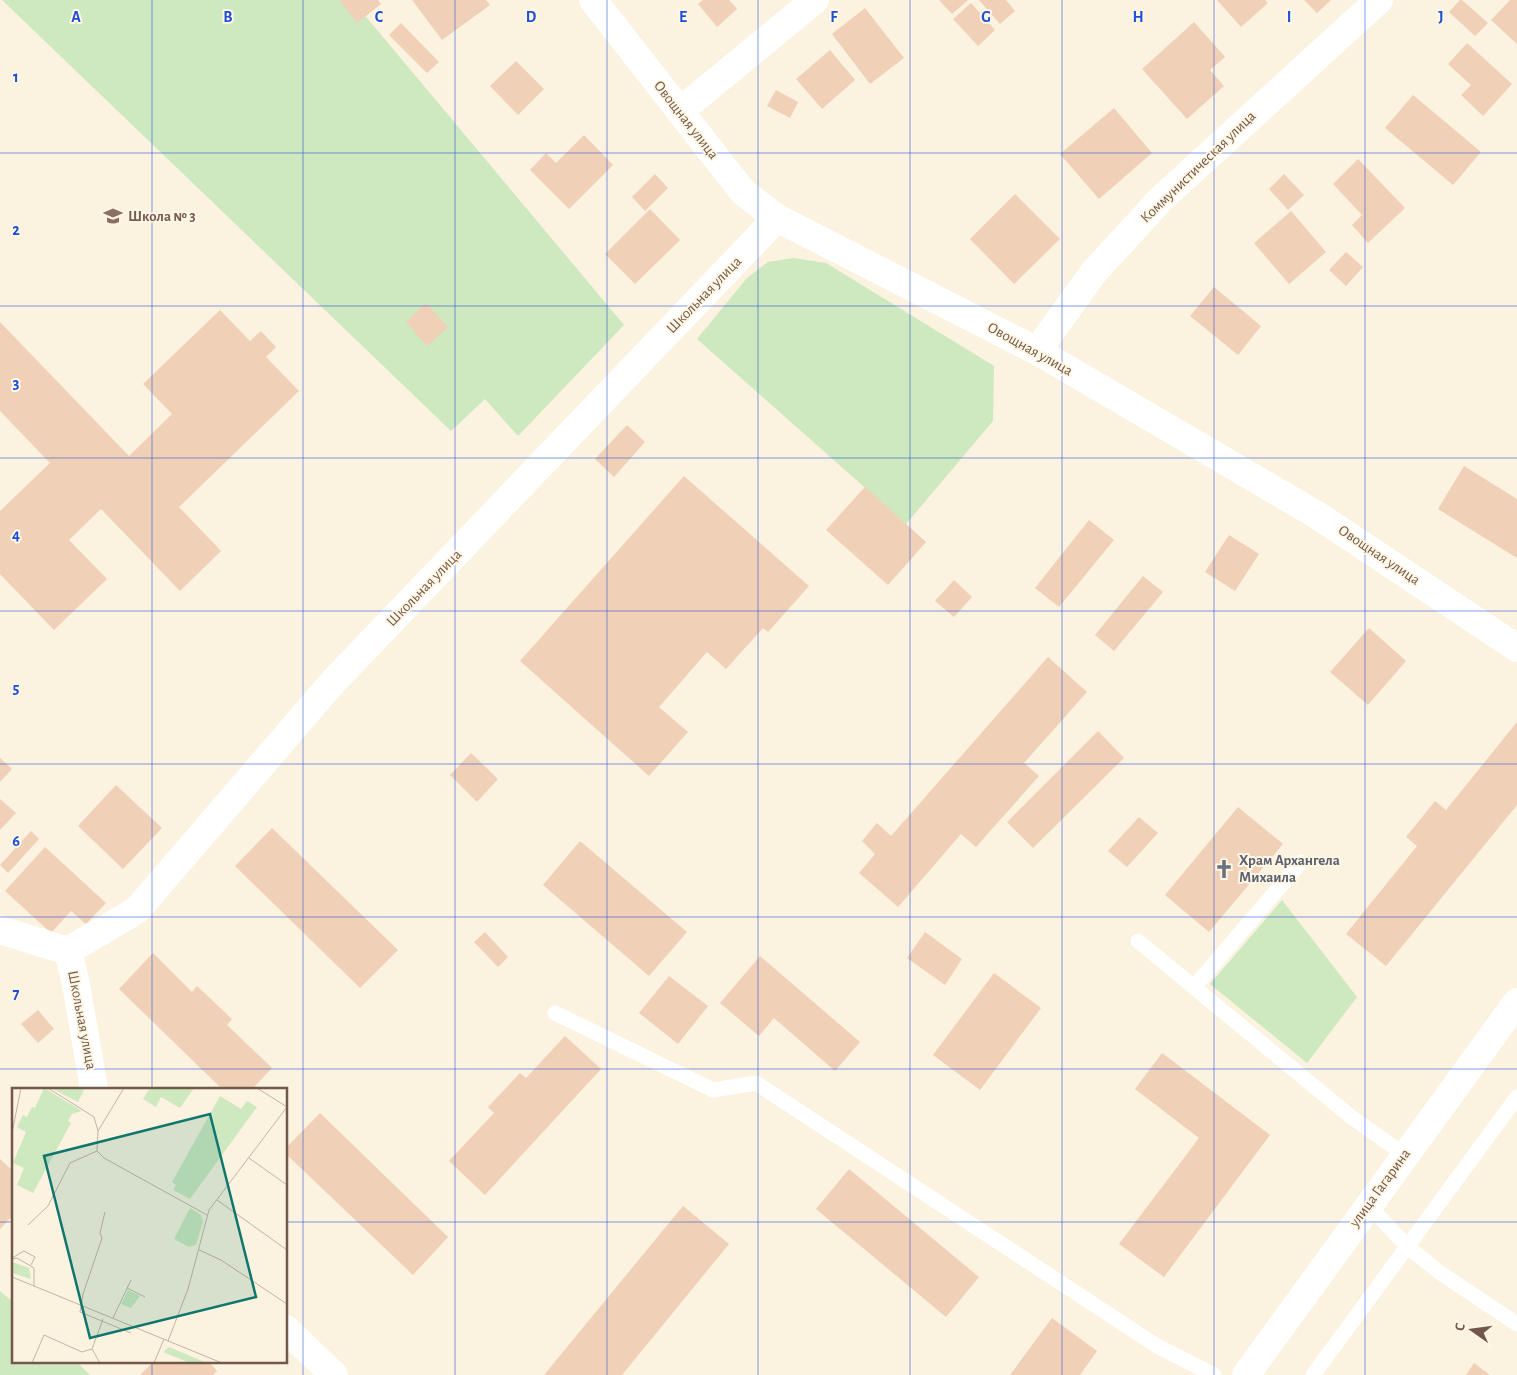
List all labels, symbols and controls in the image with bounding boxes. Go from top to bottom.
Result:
text: A [71,9,81,25]
text: B [223,9,233,25]
text: C [375,9,384,25]
text: D [526,9,537,25]
text: E [679,9,687,25]
text: F [830,9,838,25]
text: G [981,9,991,25]
text: H [1132,9,1144,25]
text: I [1287,9,1291,25]
text: J [1438,9,1444,25]
text: 1 [13,69,19,85]
street label: Овощная улица [651,78,721,162]
street label: Коммунистическая улица [1138,108,1259,226]
school or university icon: Школа № 3 [102,205,124,227]
place label: Школа № 3 [128,209,196,224]
text: 2 [12,222,20,238]
street label: Школьная улица [664,254,744,336]
street label: Овощная улица [985,319,1075,379]
text: 3 [13,375,20,391]
street label: Овощная улица [1335,522,1423,588]
text: 4 [12,527,20,543]
street label: Школьная улица [384,547,464,629]
text: 5 [13,680,20,696]
text: 6 [12,833,20,849]
place label: Храм Архангела Михаила [1239,853,1340,885]
church icon: Храм Архангела Михаила [1213,858,1235,880]
street label: Школьная улица [65,969,99,1071]
text: 7 [13,986,20,1002]
inset map [12,1088,288,1362]
street label: улица Гагарина [1346,1146,1413,1231]
north arrow [1447,1305,1497,1355]
text: С [1453,1321,1468,1333]

